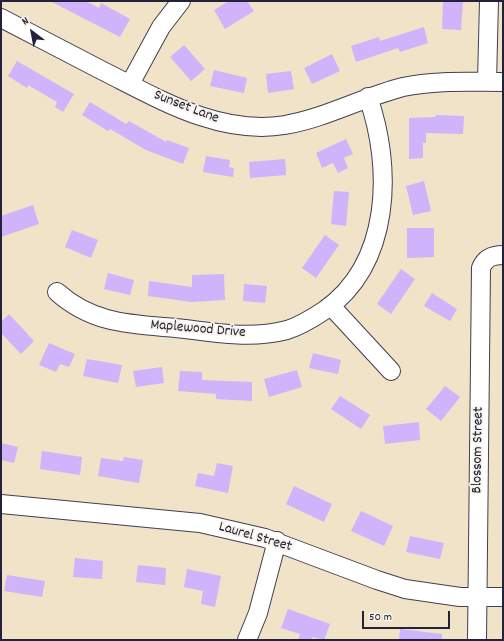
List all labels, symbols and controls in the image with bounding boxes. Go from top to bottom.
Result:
north arrow [12,12,52,52]
text: N [19,14,32,30]
street label: Sunset Lane [151,87,221,129]
street label: Maplewood Drive [150,317,246,343]
street label: Blossom Street [469,406,489,494]
street label: Laurel Street [216,519,294,557]
scale bar [364,603,452,629]
text: 50 m [369,609,392,626]

